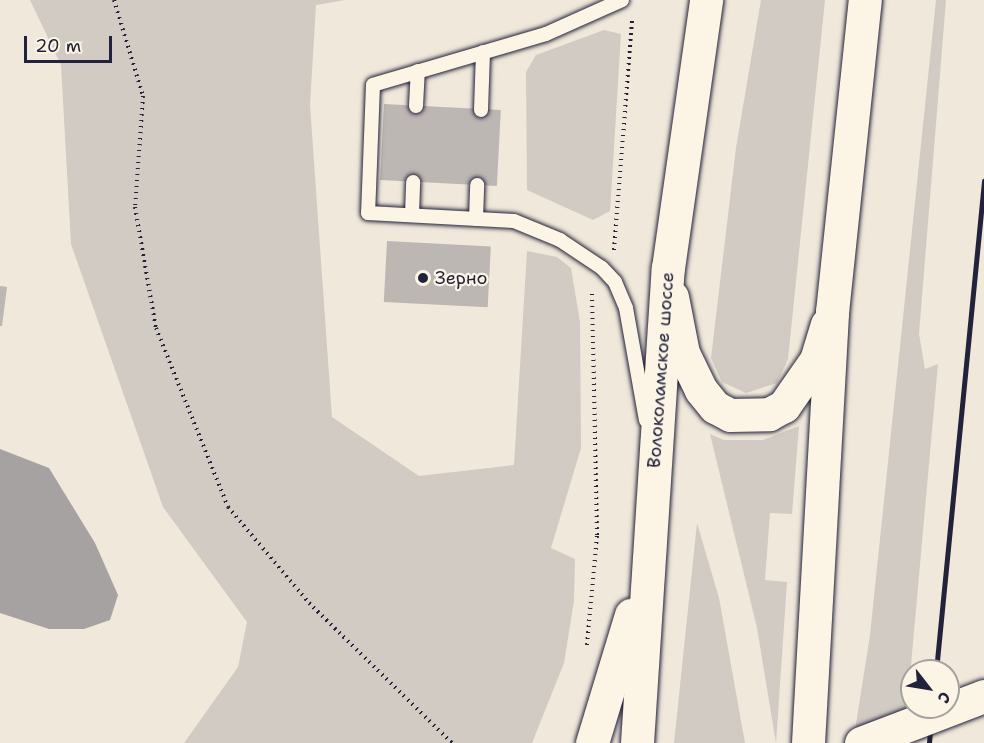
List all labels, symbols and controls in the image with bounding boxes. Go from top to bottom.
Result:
scale bar [27,24,116,62]
text: 20 m [35,34,81,58]
place label: Зерно [435,267,487,289]
marker: Зерно [416,271,430,285]
street label: Волоколамское шоссе [643,271,679,469]
north arrow [900,659,960,719]
text: С [933,688,956,707]

